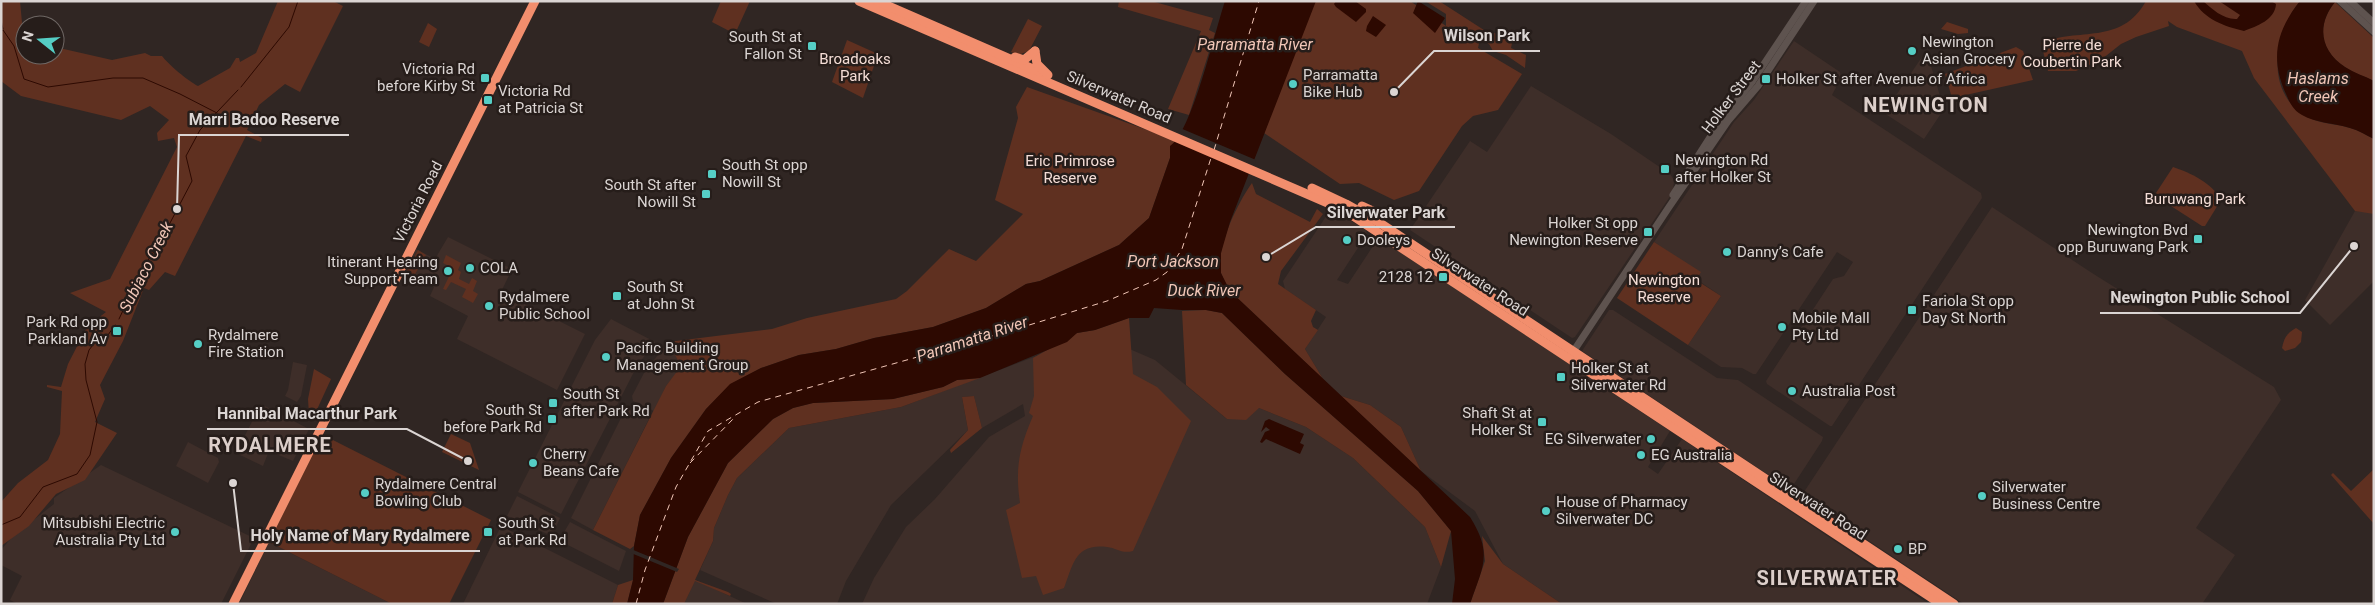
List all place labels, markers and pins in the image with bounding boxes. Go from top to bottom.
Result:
callout: Wilson Park [1434,20,1540,51]
place label: South St at Fallon St [729,28,802,63]
place label: Newington Asian Grocery [1922,33,2015,68]
marker: South St at Fallon St [806,40,818,52]
marker: Newington Asian Grocery [1906,45,1918,57]
place label: Victoria Rd before Kirby St [377,60,475,95]
place label: Parramatta Bike Hub [1303,66,1378,101]
place label: Holker St after Avenue of Africa [1776,70,1986,88]
marker: Victoria Rd before Kirby St [479,72,491,84]
marker: Holker St after Avenue of Africa [1760,73,1772,85]
marker: Parramatta Bike Hub [1287,78,1299,90]
place label: Victoria Rd at Patricia St [498,82,583,117]
marker: Victoria Rd at Patricia St [482,94,494,106]
callout: Marri Badoo Reserve [179,104,349,135]
place label: Newington Rd after Holker St [1675,151,1771,186]
place label: South St opp Nowill St [722,156,808,191]
marker: Newington Rd after Holker St [1659,163,1671,175]
marker: South St opp Nowill St [706,168,718,180]
place label: South St after Nowill St [605,176,696,211]
marker: South St after Nowill St [700,188,712,200]
callout: Silverwater Park [1316,196,1455,227]
place label: Holker St opp Newington Reserve [1509,214,1638,249]
place label: Newington Bvd opp Buruwang Park [2058,221,2188,256]
marker: Holker St opp Newington Reserve [1642,226,1654,238]
place label: Dooleys [1357,231,1410,249]
marker: Newington Bvd opp Buruwang Park [2192,233,2204,245]
marker: Dooleys [1341,234,1353,246]
place label: Danny’s Cafe [1737,243,1823,261]
marker: Danny’s Cafe [1721,246,1733,258]
place label: Itinerant Hearing Support Team [327,253,438,288]
place label: COLA [480,259,518,277]
marker: COLA [464,262,476,274]
marker: Itinerant Hearing Support Team [442,265,454,277]
place label: 2128 12 [1379,268,1433,286]
marker: 2128 12 [1437,271,1449,283]
place label: South St at John St [627,278,695,313]
callout: Newington Public School [2100,282,2300,313]
place label: Rydalmere Public School [499,288,590,323]
marker: South St at John St [611,290,623,302]
place label: Fariola St opp Day St North [1922,292,2014,327]
marker: Rydalmere Public School [483,300,495,312]
marker: Fariola St opp Day St North [1906,304,1918,316]
place label: Mobile Mall Pty Ltd [1792,309,1870,344]
place label: Park Rd opp Parkland Av [26,313,107,348]
marker: Mobile Mall Pty Ltd [1776,321,1788,333]
marker: Park Rd opp Parkland Av [111,325,123,337]
place label: Rydalmere Fire Station [208,326,284,361]
marker: Rydalmere Fire Station [192,338,204,350]
place label: Pacific Building Management Group [616,339,749,374]
marker: Pacific Building Management Group [600,351,612,363]
place label: Holker St at Silverwater Rd [1571,359,1666,394]
marker: Holker St at Silverwater Rd [1555,371,1567,383]
place label: Australia Post [1802,382,1895,400]
place label: South St after Park Rd [563,385,650,420]
marker: Australia Post [1786,385,1798,397]
marker: South St after Park Rd [547,397,559,409]
callout: Hannibal Macarthur Park [207,398,407,429]
place label: South St before Park Rd [444,401,542,436]
place label: Shaft St at Holker St [1462,404,1532,439]
marker: South St before Park Rd [546,413,558,425]
marker: Shaft St at Holker St [1536,416,1548,428]
place label: EG Silverwater [1545,430,1641,448]
marker: EG Silverwater [1645,433,1657,445]
place label: Cherry Beans Cafe [543,445,619,480]
place label: EG Australia [1651,446,1733,464]
marker: EG Australia [1635,449,1647,461]
marker: Cherry Beans Cafe [527,457,539,469]
place label: Rydalmere Central Bowling Club [375,475,497,510]
place label: Silverwater Business Centre [1992,478,2100,513]
marker: Rydalmere Central Bowling Club [359,487,371,499]
marker: Silverwater Business Centre [1976,490,1988,502]
place label: House of Pharmacy Silverwater DC [1556,493,1688,528]
marker: House of Pharmacy Silverwater DC [1540,505,1552,517]
place label: Mitsubishi Electric Australia Pty Ltd [42,514,165,549]
place label: South St at Park Rd [498,514,566,549]
callout: Holy Name of Mary Rydalmere [241,520,480,551]
marker: Mitsubishi Electric Australia Pty Ltd [169,526,181,538]
marker: South St at Park Rd [482,526,494,538]
place label: BP [1908,540,1927,558]
marker: BP [1892,543,1904,555]

